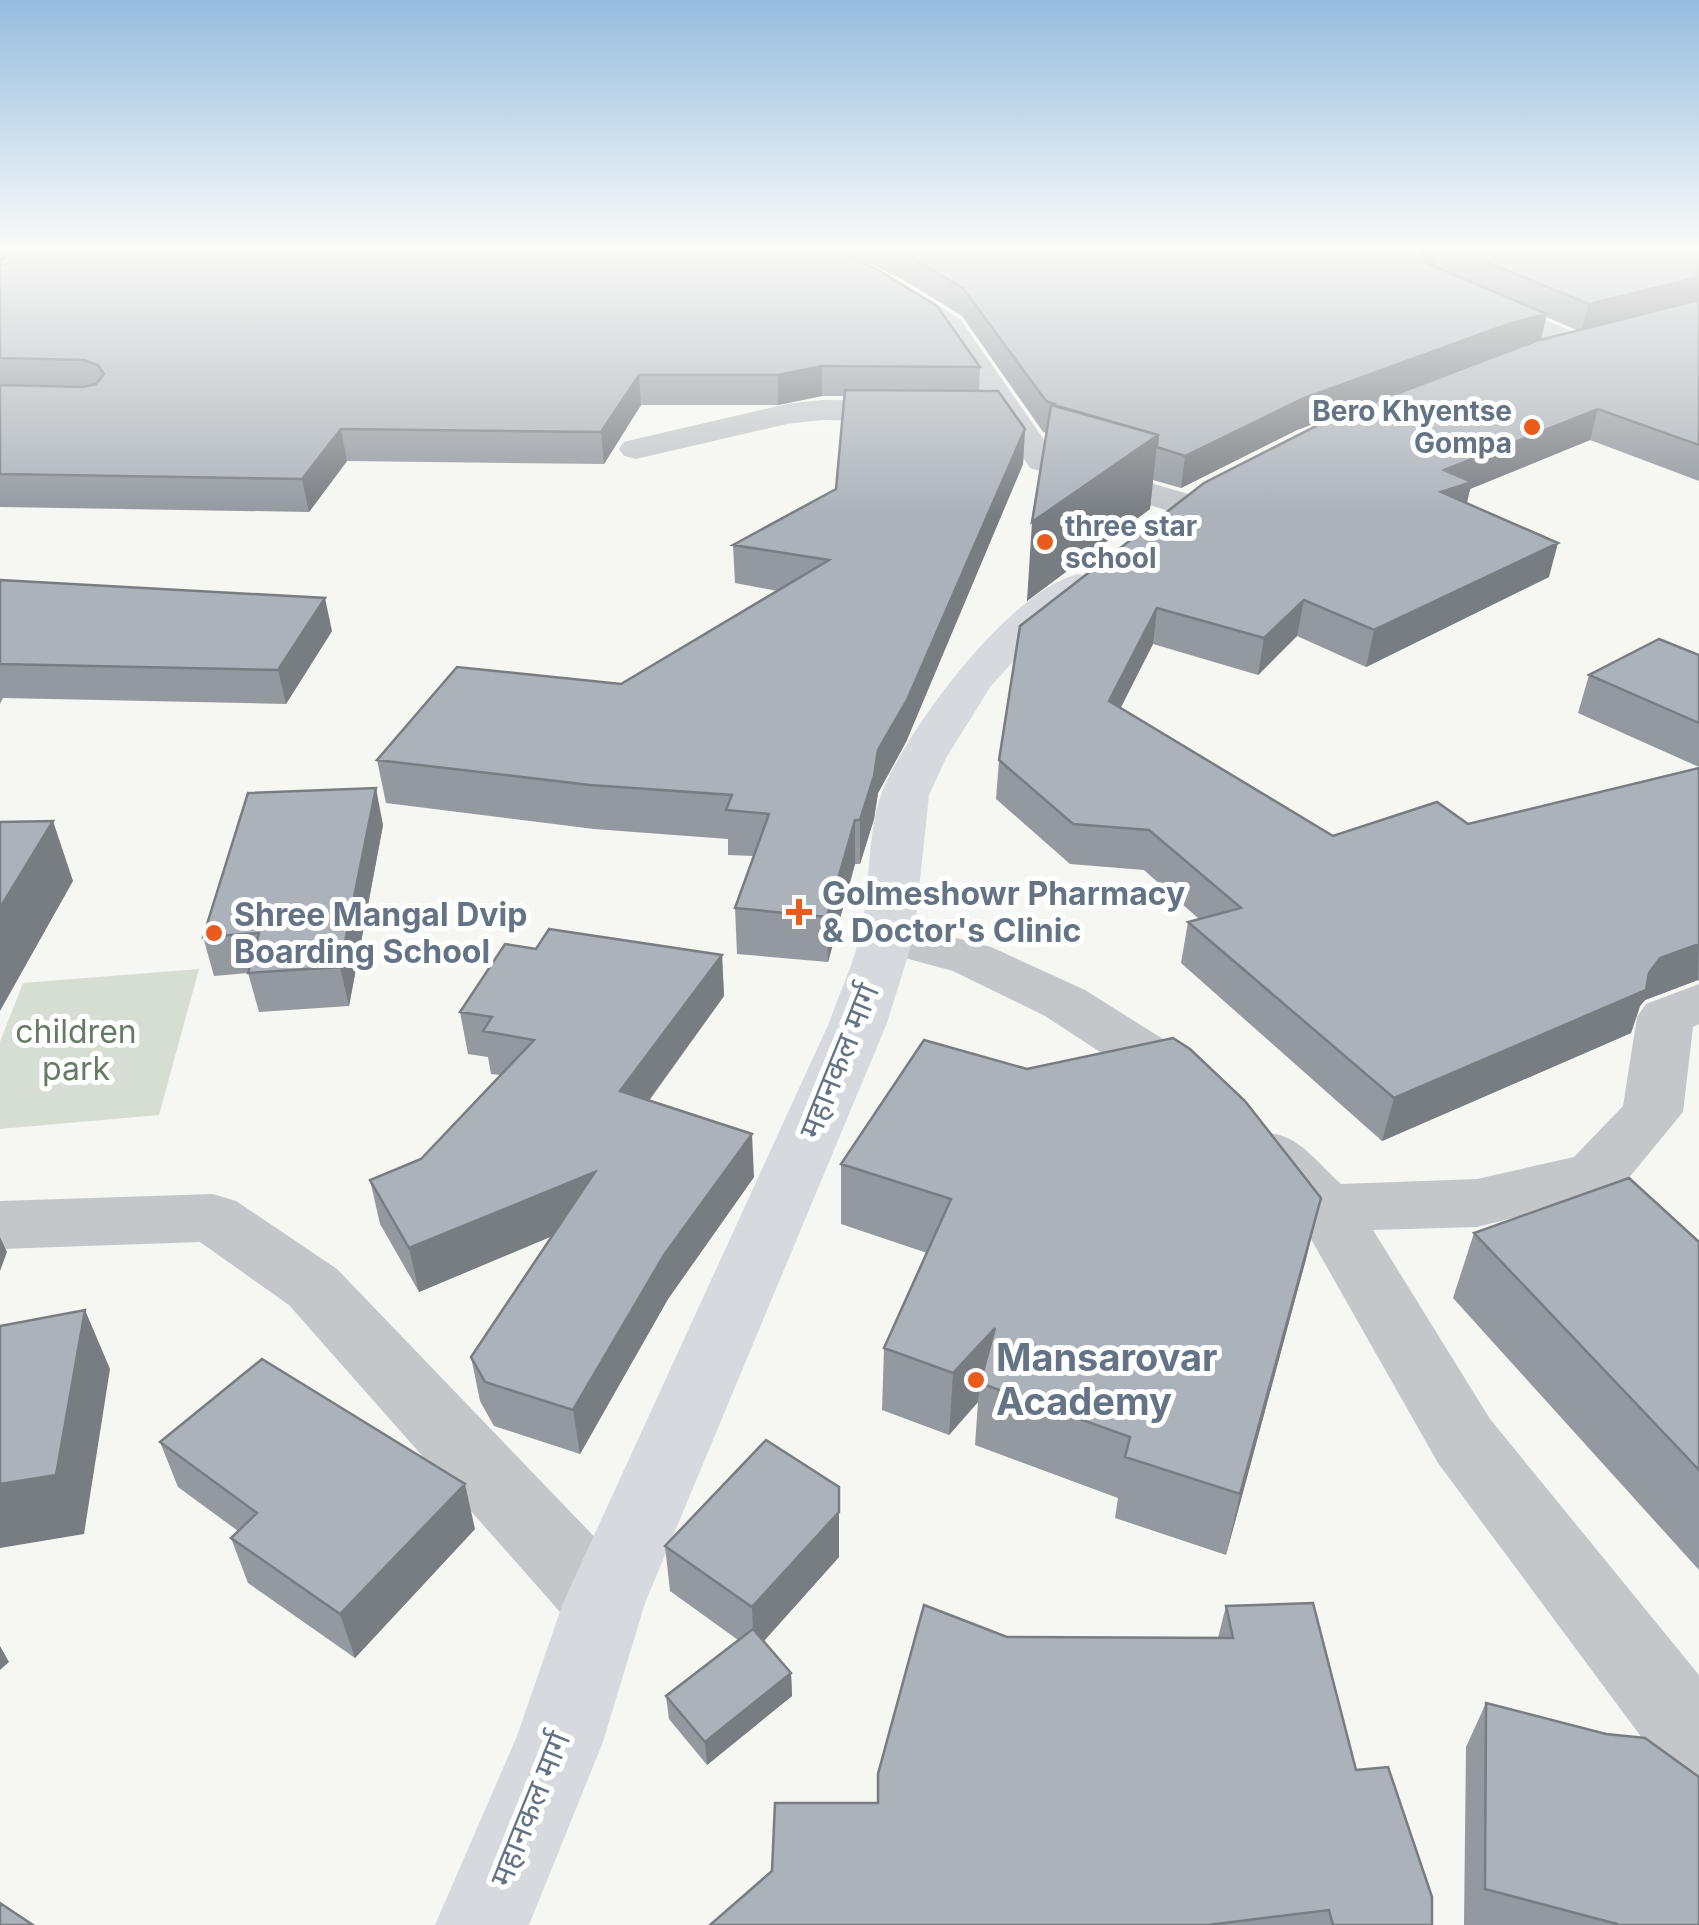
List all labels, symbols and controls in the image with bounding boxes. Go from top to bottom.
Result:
place label: Bero Khyentse Gompa [1312,394,1512,460]
marker: Bero Khyentse Gompa [1521,416,1543,438]
place label: three star school [1065,509,1197,575]
marker: three star school [1034,531,1056,553]
place label: Golmeshowr Pharmacy & Doctor's Clinic [822,874,1185,950]
place label: Shree Mangal Dvip Boarding School [234,895,527,971]
marker: Golmeshowr Pharmacy & Doctor's Clinic [786,899,812,925]
marker: Shree Mangal Dvip Boarding School [203,922,225,944]
street label: महानकल मार्ग [790,977,888,1144]
park label: children park [15,1012,137,1088]
place label: Mansarovar Academy [996,1334,1218,1424]
marker: Mansarovar Academy [965,1369,987,1391]
street label: महानकल मार्ग [481,1725,579,1892]

